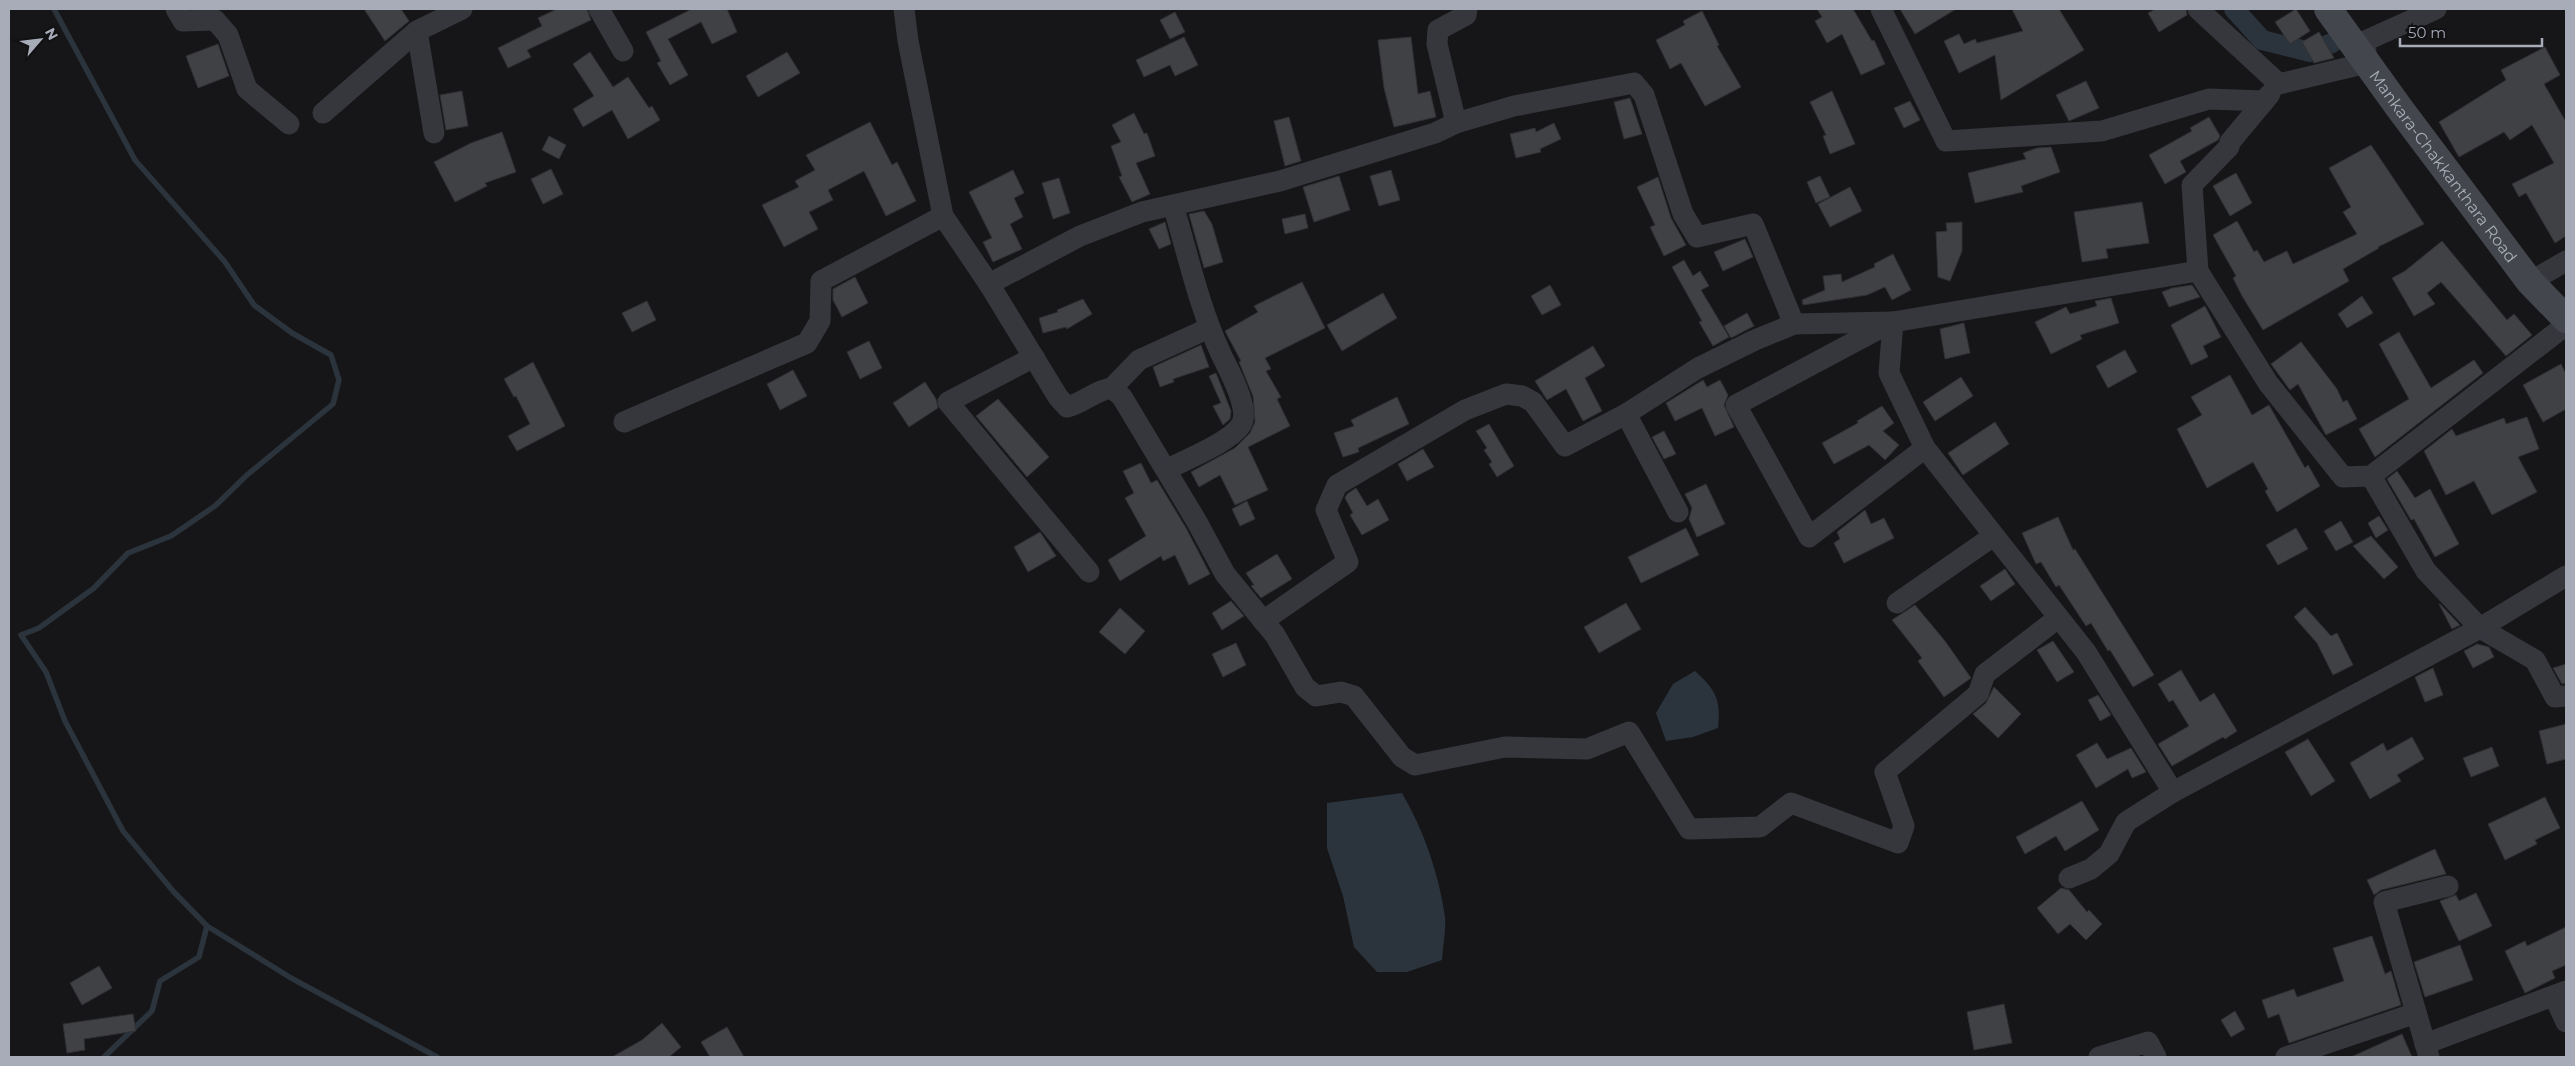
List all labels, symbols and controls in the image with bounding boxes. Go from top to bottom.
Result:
north arrow [15,15,65,65]
scale bar [2400,15,2542,47]
text: 50 m [2408,23,2446,42]
text: N [41,25,62,43]
street label: Mankara-Chakkanthara Road [2366,66,2521,266]

